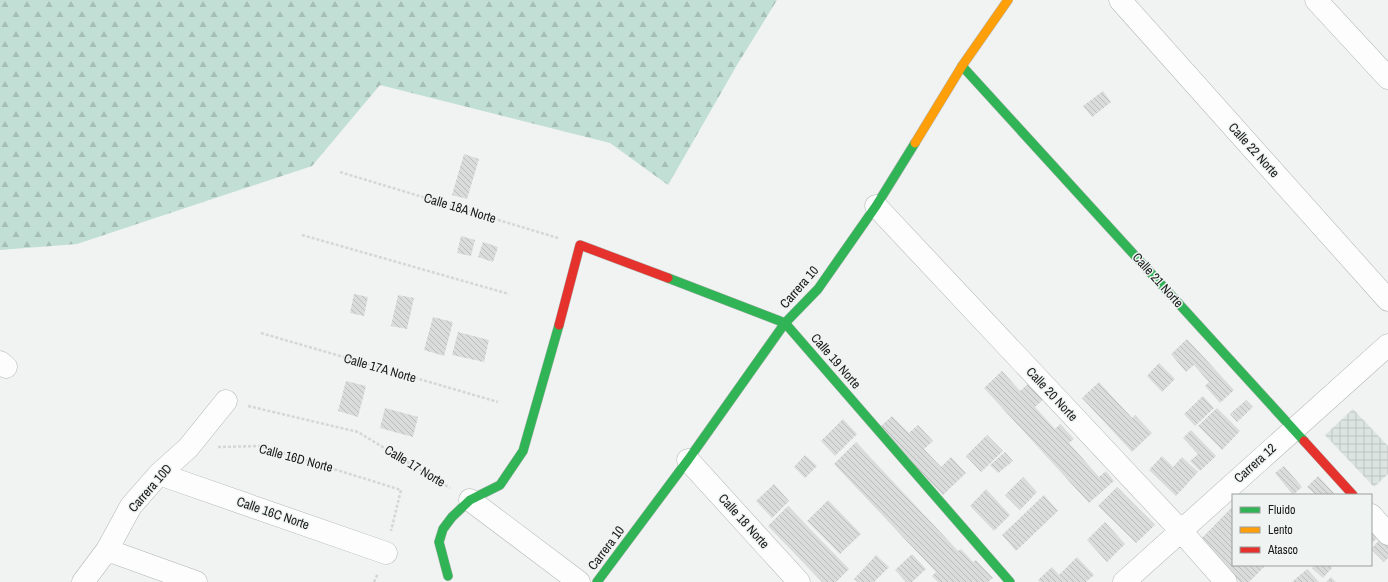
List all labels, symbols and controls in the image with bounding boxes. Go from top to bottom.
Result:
street label: Calle 22 Norte [1225,119,1283,181]
street label: Calle 18A Norte [422,189,498,227]
street label: Calle 21 Norte [1129,249,1187,311]
street label: Carrera 10 [776,262,822,312]
street label: Calle 19 Norte [807,330,865,392]
street label: Calle 17A Norte [342,350,418,386]
street label: Calle 20 Norte [1023,363,1081,425]
street label: Calle 16D Norte [257,440,335,476]
street label: Carrera 12 [1230,440,1280,486]
street label: Calle 17 Norte [381,441,449,491]
street label: Carrera 10D [124,460,176,516]
street label: Calle 18 Norte [715,490,773,552]
street label: Calle 16C Norte [234,493,312,533]
legend [1232,494,1372,566]
text: Fluido [1268,502,1295,518]
street label: Carrera 10 [584,522,628,573]
text: Lento [1268,522,1293,538]
text: Atasco [1267,542,1298,558]

